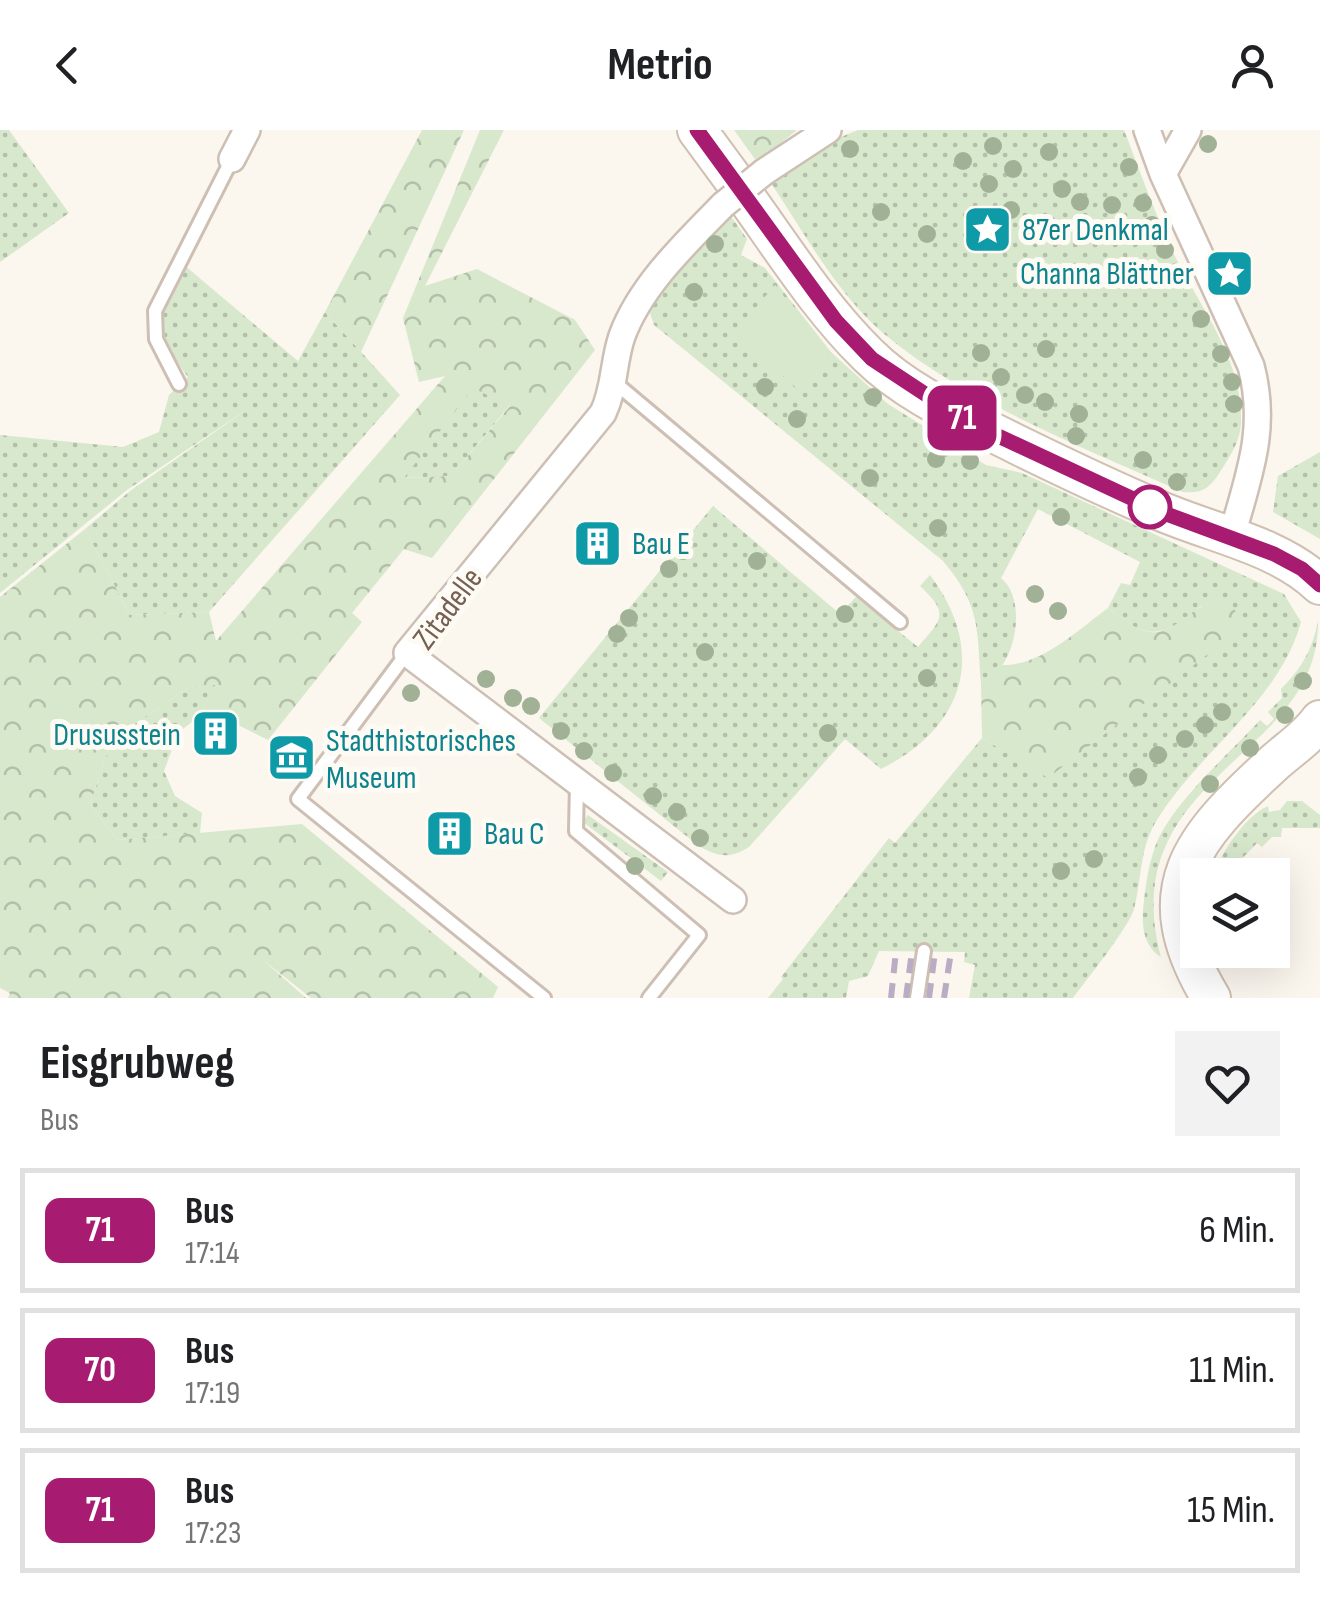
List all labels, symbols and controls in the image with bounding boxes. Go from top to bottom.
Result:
icon: back [40,38,95,93]
text: Metrio [607,38,713,93]
icon: person [1225,38,1280,93]
place icon: 87er Denkmal [961,203,1013,255]
place label: 87er Denkmal [1022,211,1169,250]
place icon: Channa Blättner [1203,247,1255,299]
place label: Channa Blättner [1020,255,1194,294]
line badge: 71 [917,386,1007,450]
text: 71 [947,397,977,440]
unlabelled marker [1129,486,1171,528]
building icon: Bau E [571,517,623,569]
place label: Bau E [632,525,690,564]
street label: Zitadelle [405,560,491,657]
building icon: Drususstein [190,708,242,760]
place label: Drususstein [53,716,181,755]
place label: Stadthistorisches Museum [326,722,516,798]
museum icon: Stadthistorisches Museum [265,732,317,784]
building icon: Bau C [423,807,475,859]
place label: Bau C [484,815,545,854]
map controls [1180,858,1290,968]
button: layers [1180,858,1290,968]
button: heart [1175,1031,1280,1136]
text: Eisgrubweg [40,1035,235,1092]
text: Bus [40,1101,79,1140]
text: Bus [185,1189,234,1234]
text: 6 Min. [1199,1208,1275,1253]
text: 71 [85,1209,115,1252]
text: 17:14 [185,1234,239,1273]
text: Bus [185,1329,234,1374]
text: 11 Min. [1189,1348,1275,1393]
text: 70 [84,1349,116,1392]
text: 17:19 [185,1374,240,1413]
text: Bus [185,1469,234,1514]
text: 15 Min. [1187,1488,1275,1533]
text: 71 [85,1489,115,1532]
text: 17:23 [185,1514,241,1553]

